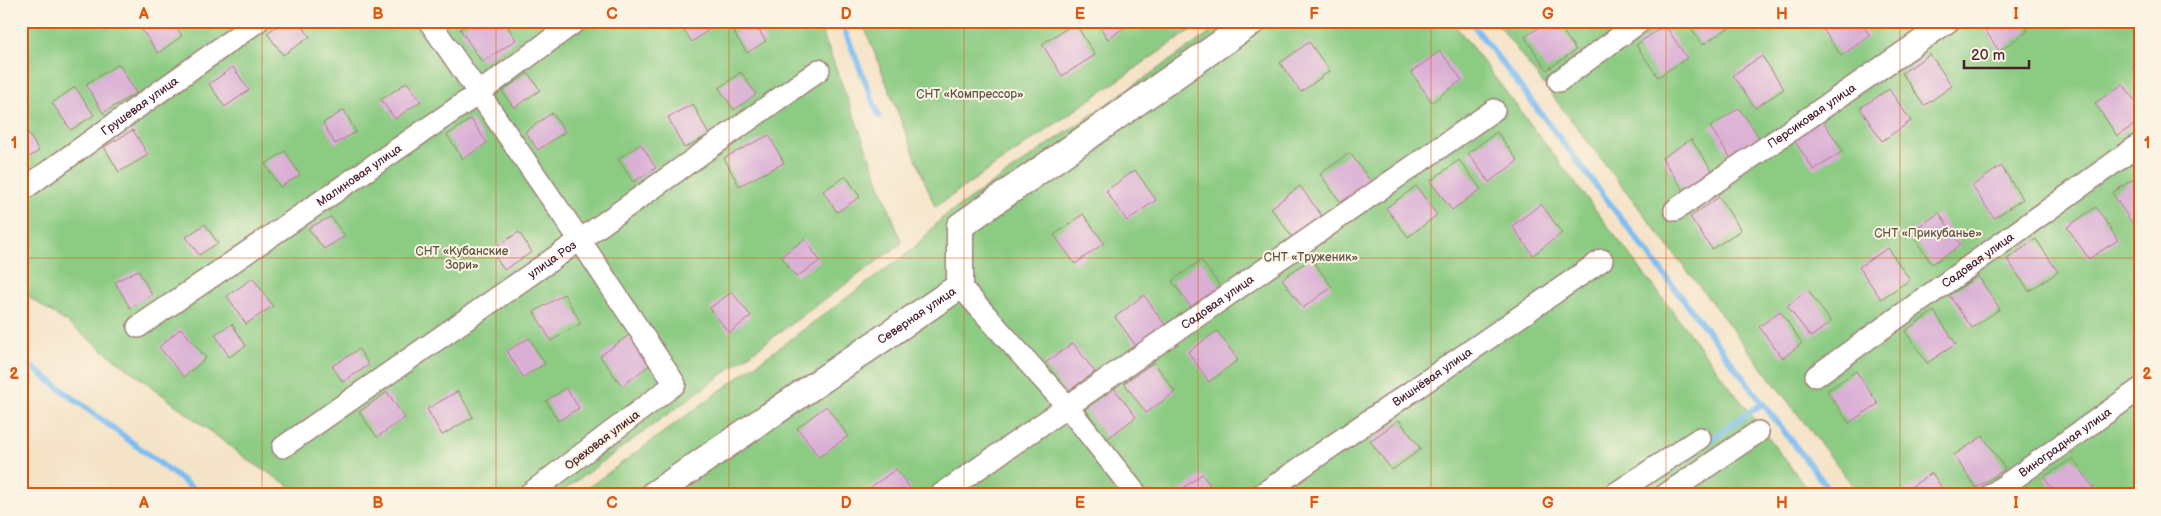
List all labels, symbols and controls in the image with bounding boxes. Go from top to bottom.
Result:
text: A [138,5,149,24]
text: B [372,5,384,24]
text: C [606,5,618,24]
text: D [840,5,852,24]
text: E [1075,5,1085,24]
text: F [1309,5,1319,24]
text: G [1542,5,1554,24]
text: H [1776,5,1788,24]
text: I [2013,5,2019,24]
scale bar [1964,38,2028,70]
text: 20 m [1971,46,2005,65]
street label: Грушевая улица [98,74,181,139]
street label: Персиковая улица [1765,80,1859,152]
park label: СНТ «Компрессор» [916,87,1024,102]
text: 1 [11,134,17,153]
text: 1 [2144,134,2150,153]
street label: Малиновая улица [314,141,405,210]
park label: СНТ «Прикубанье» [1874,226,1982,241]
street label: Садовая улица [1939,230,2017,291]
street label: улица Роз [525,238,580,282]
park label: СНТ «Кубанские Зори» [416,244,509,273]
park label: СНТ «Труженик» [1264,250,1359,265]
street label: Садовая улица [1179,272,1257,333]
street label: Северная улица [875,284,959,348]
street label: Вишнёвая улица [1390,345,1475,410]
text: 2 [9,365,19,384]
text: 2 [2142,365,2152,384]
street label: Виноградная улица [2016,405,2115,481]
street label: Ореховая улица [562,407,643,474]
text: A [138,494,149,513]
text: B [372,494,384,513]
text: C [606,494,618,513]
text: D [840,494,852,513]
text: E [1075,494,1085,513]
text: F [1309,494,1319,513]
text: G [1542,494,1554,513]
text: H [1776,494,1788,513]
text: I [2013,494,2019,513]

